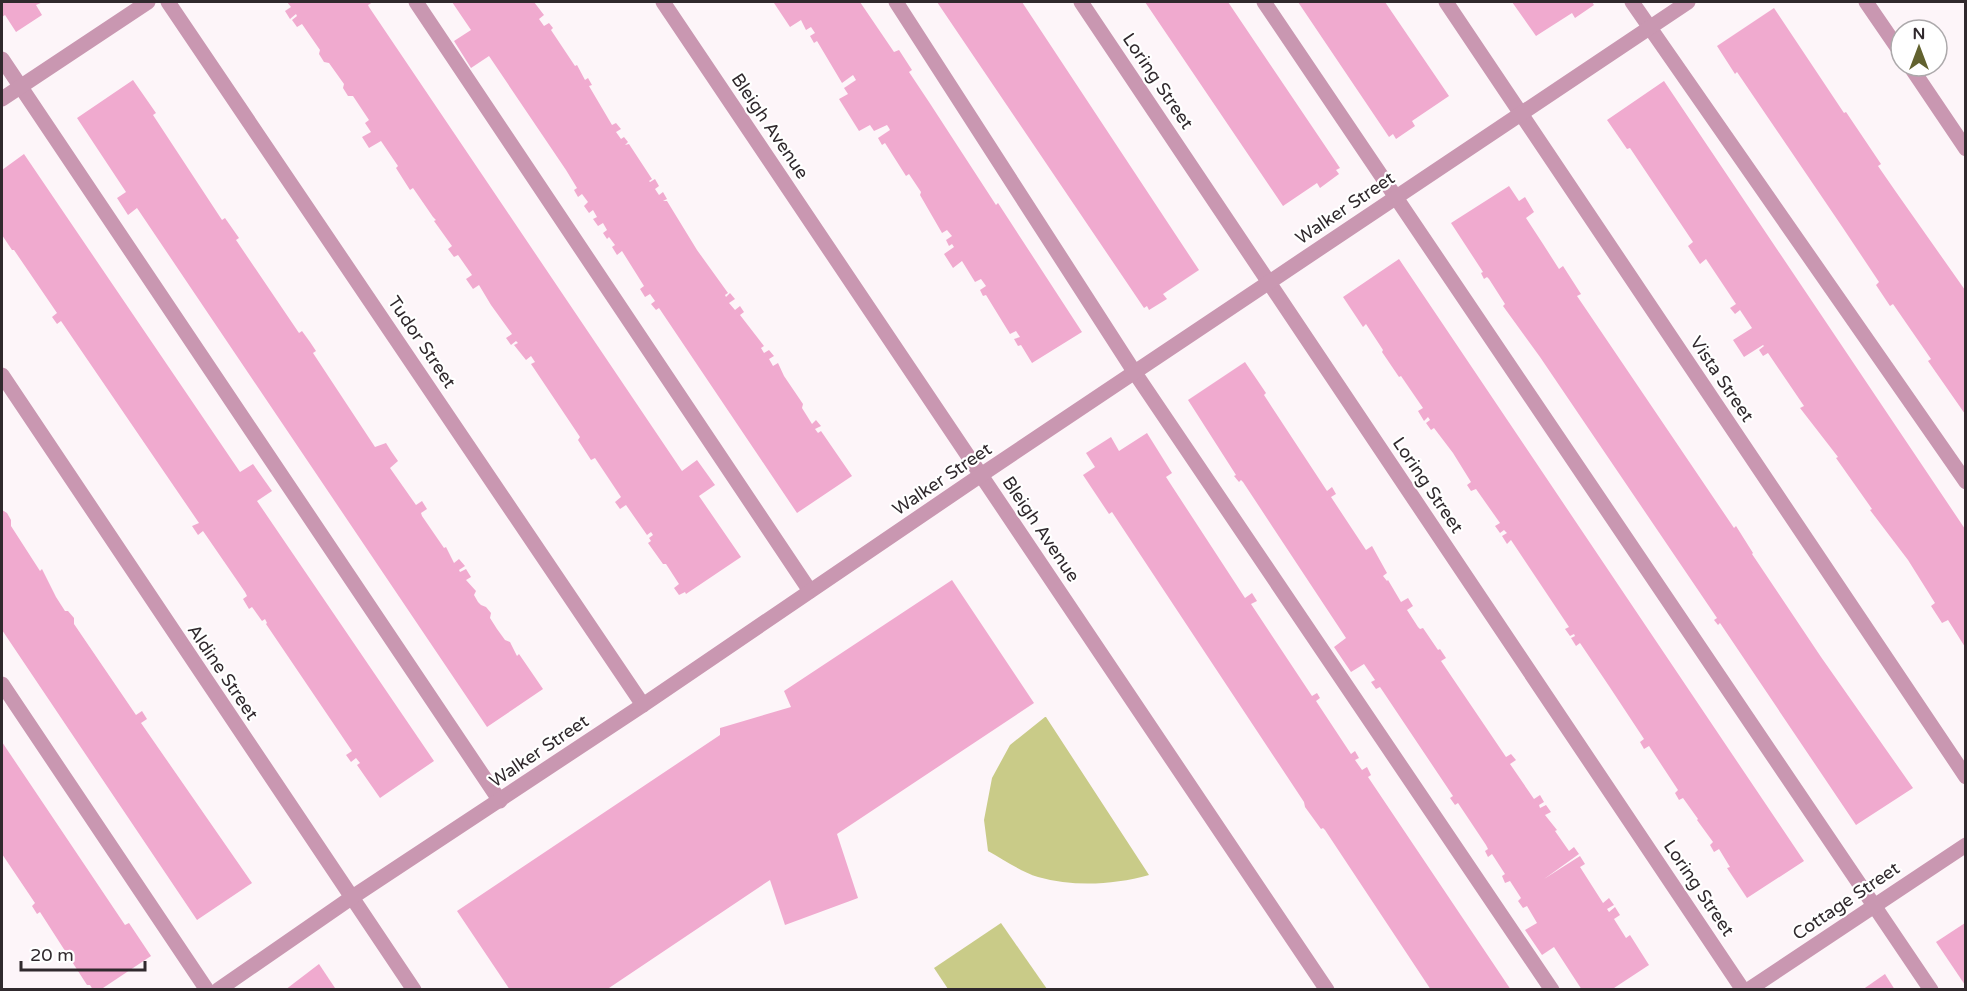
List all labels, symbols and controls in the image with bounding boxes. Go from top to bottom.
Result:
north arrow [1889,18,1949,78]
text: N [1913,24,1925,44]
street label: Loring Street [1118,29,1198,133]
street label: Bleigh Avenue [727,69,813,183]
street label: Walker Street [1291,167,1399,249]
street label: Tudor Street [383,292,461,392]
street label: Vista Street [1685,332,1759,426]
street label: Loring Street [1388,433,1468,537]
street label: Walker Street [888,438,996,520]
street label: Bleigh Avenue [998,472,1084,586]
street label: Aldine Street [183,620,263,724]
street label: Walker Street [485,710,593,792]
street label: Loring Street [1659,836,1739,940]
street label: Cottage Street [1788,857,1904,945]
scale bar [21,934,146,972]
text: 20 m [30,944,74,966]

